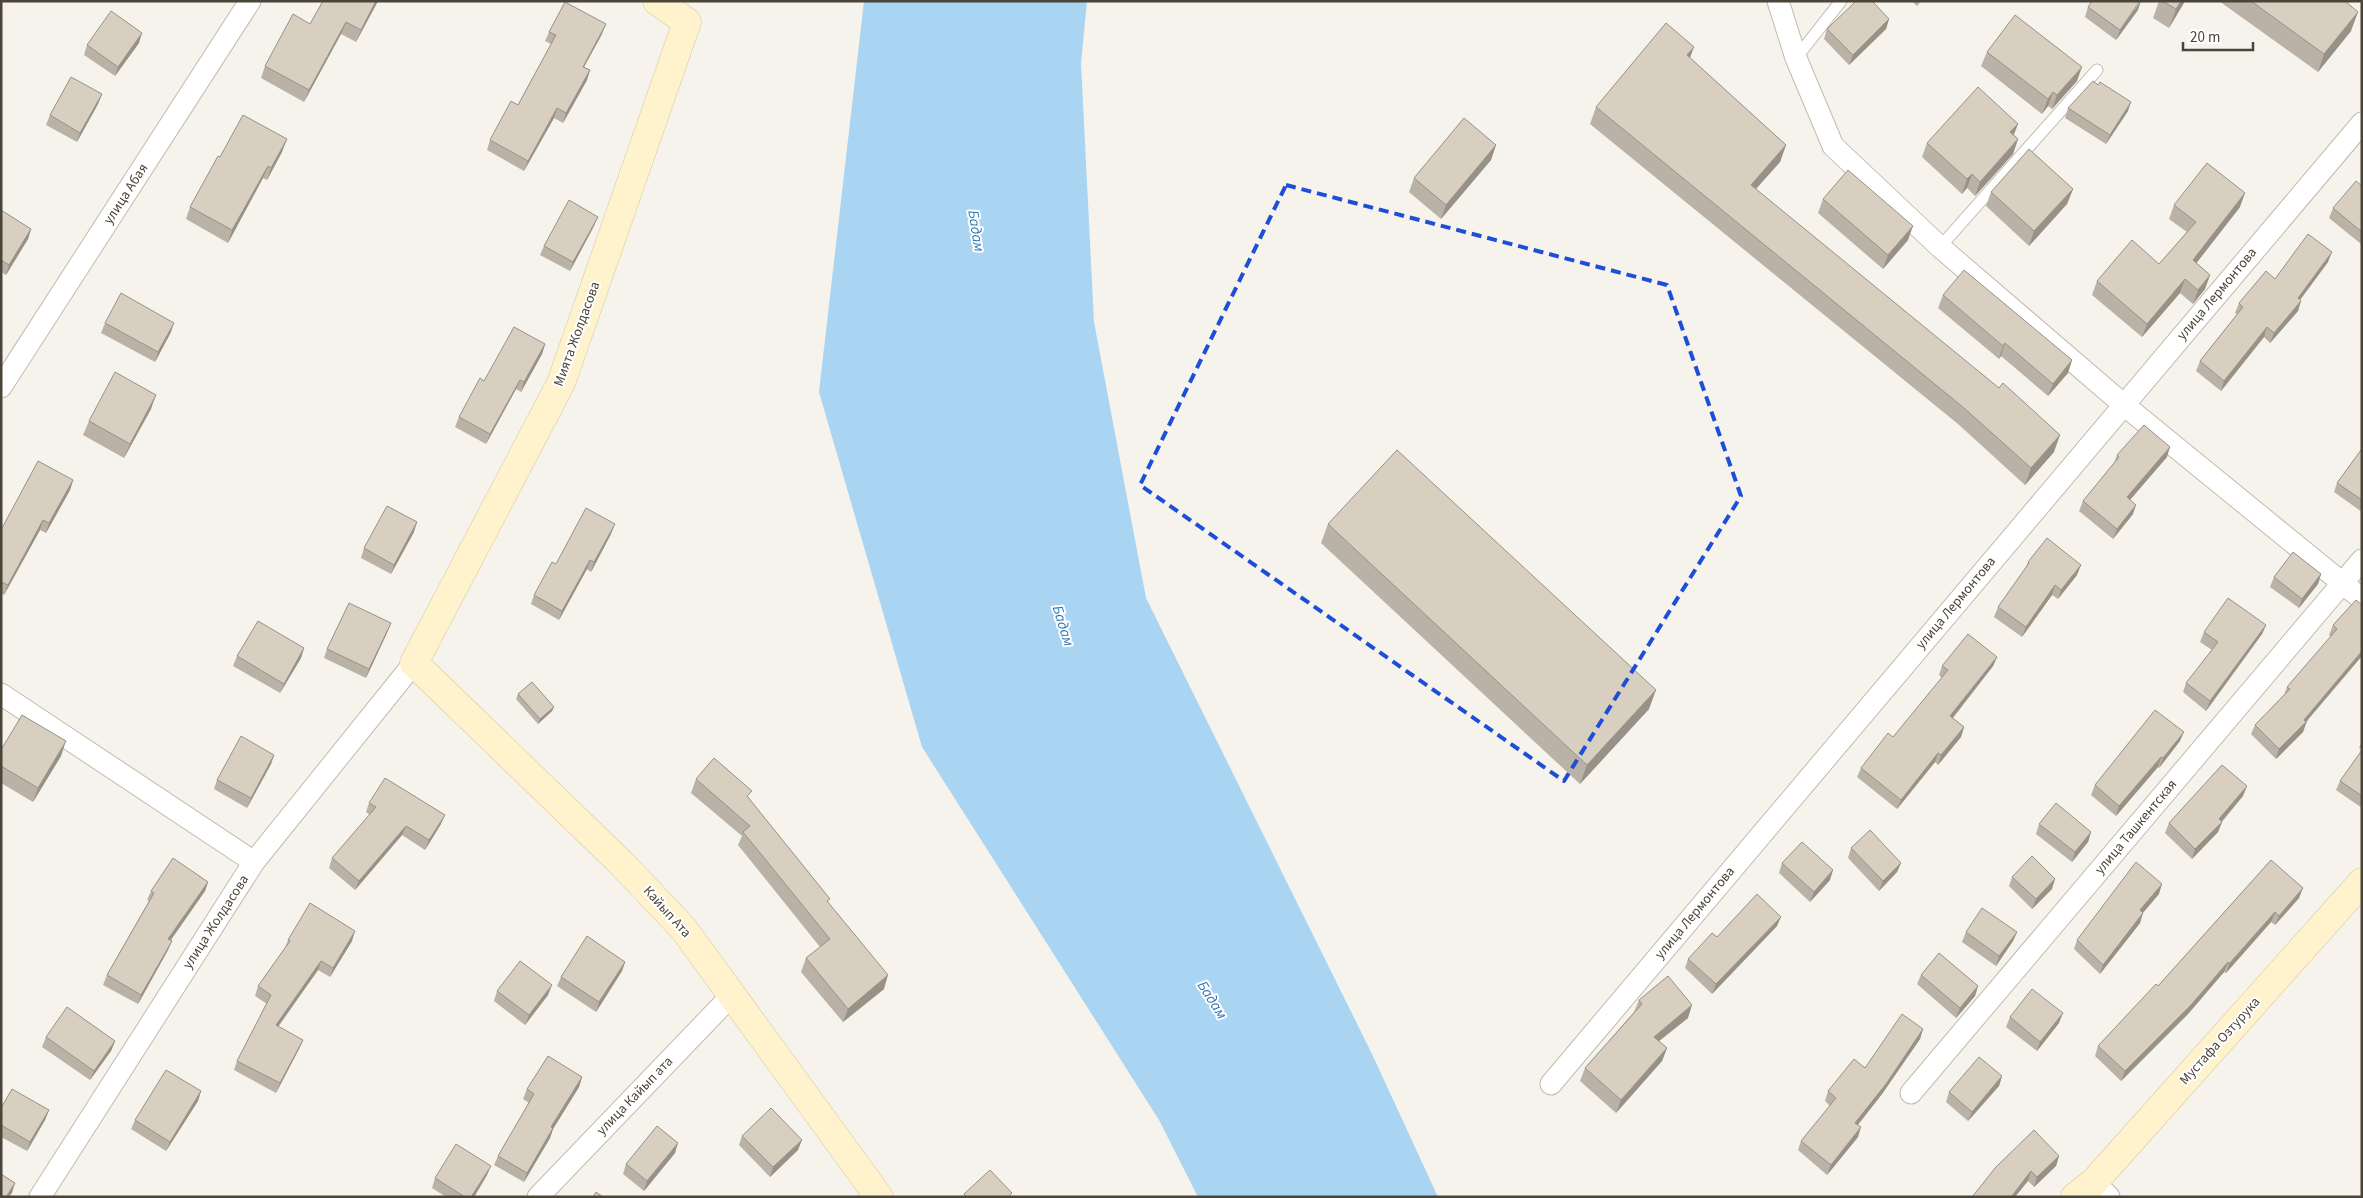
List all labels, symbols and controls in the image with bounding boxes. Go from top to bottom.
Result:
scale bar [2183,20,2253,52]
text: 20 m [2190,27,2220,48]
street label: улица Абая [99,160,153,228]
water label: Бадам [962,209,990,254]
street label: улица Лермонтова [2172,243,2262,345]
street label: Мията Жолдасова [549,279,605,389]
street label: улица Лермонтова [1911,552,2001,654]
water label: Бадам [1047,603,1079,649]
street label: улица Ташкентская [2090,775,2182,879]
street label: улица Лермонтова [1650,862,1740,964]
street label: улица Жолдасова [178,871,254,973]
street label: Кайып Ата [638,882,696,942]
water label: Бадам [1192,977,1232,1024]
street label: Мустафа Озтурука [2175,993,2265,1089]
street label: улица Кайып ата [592,1052,678,1140]

